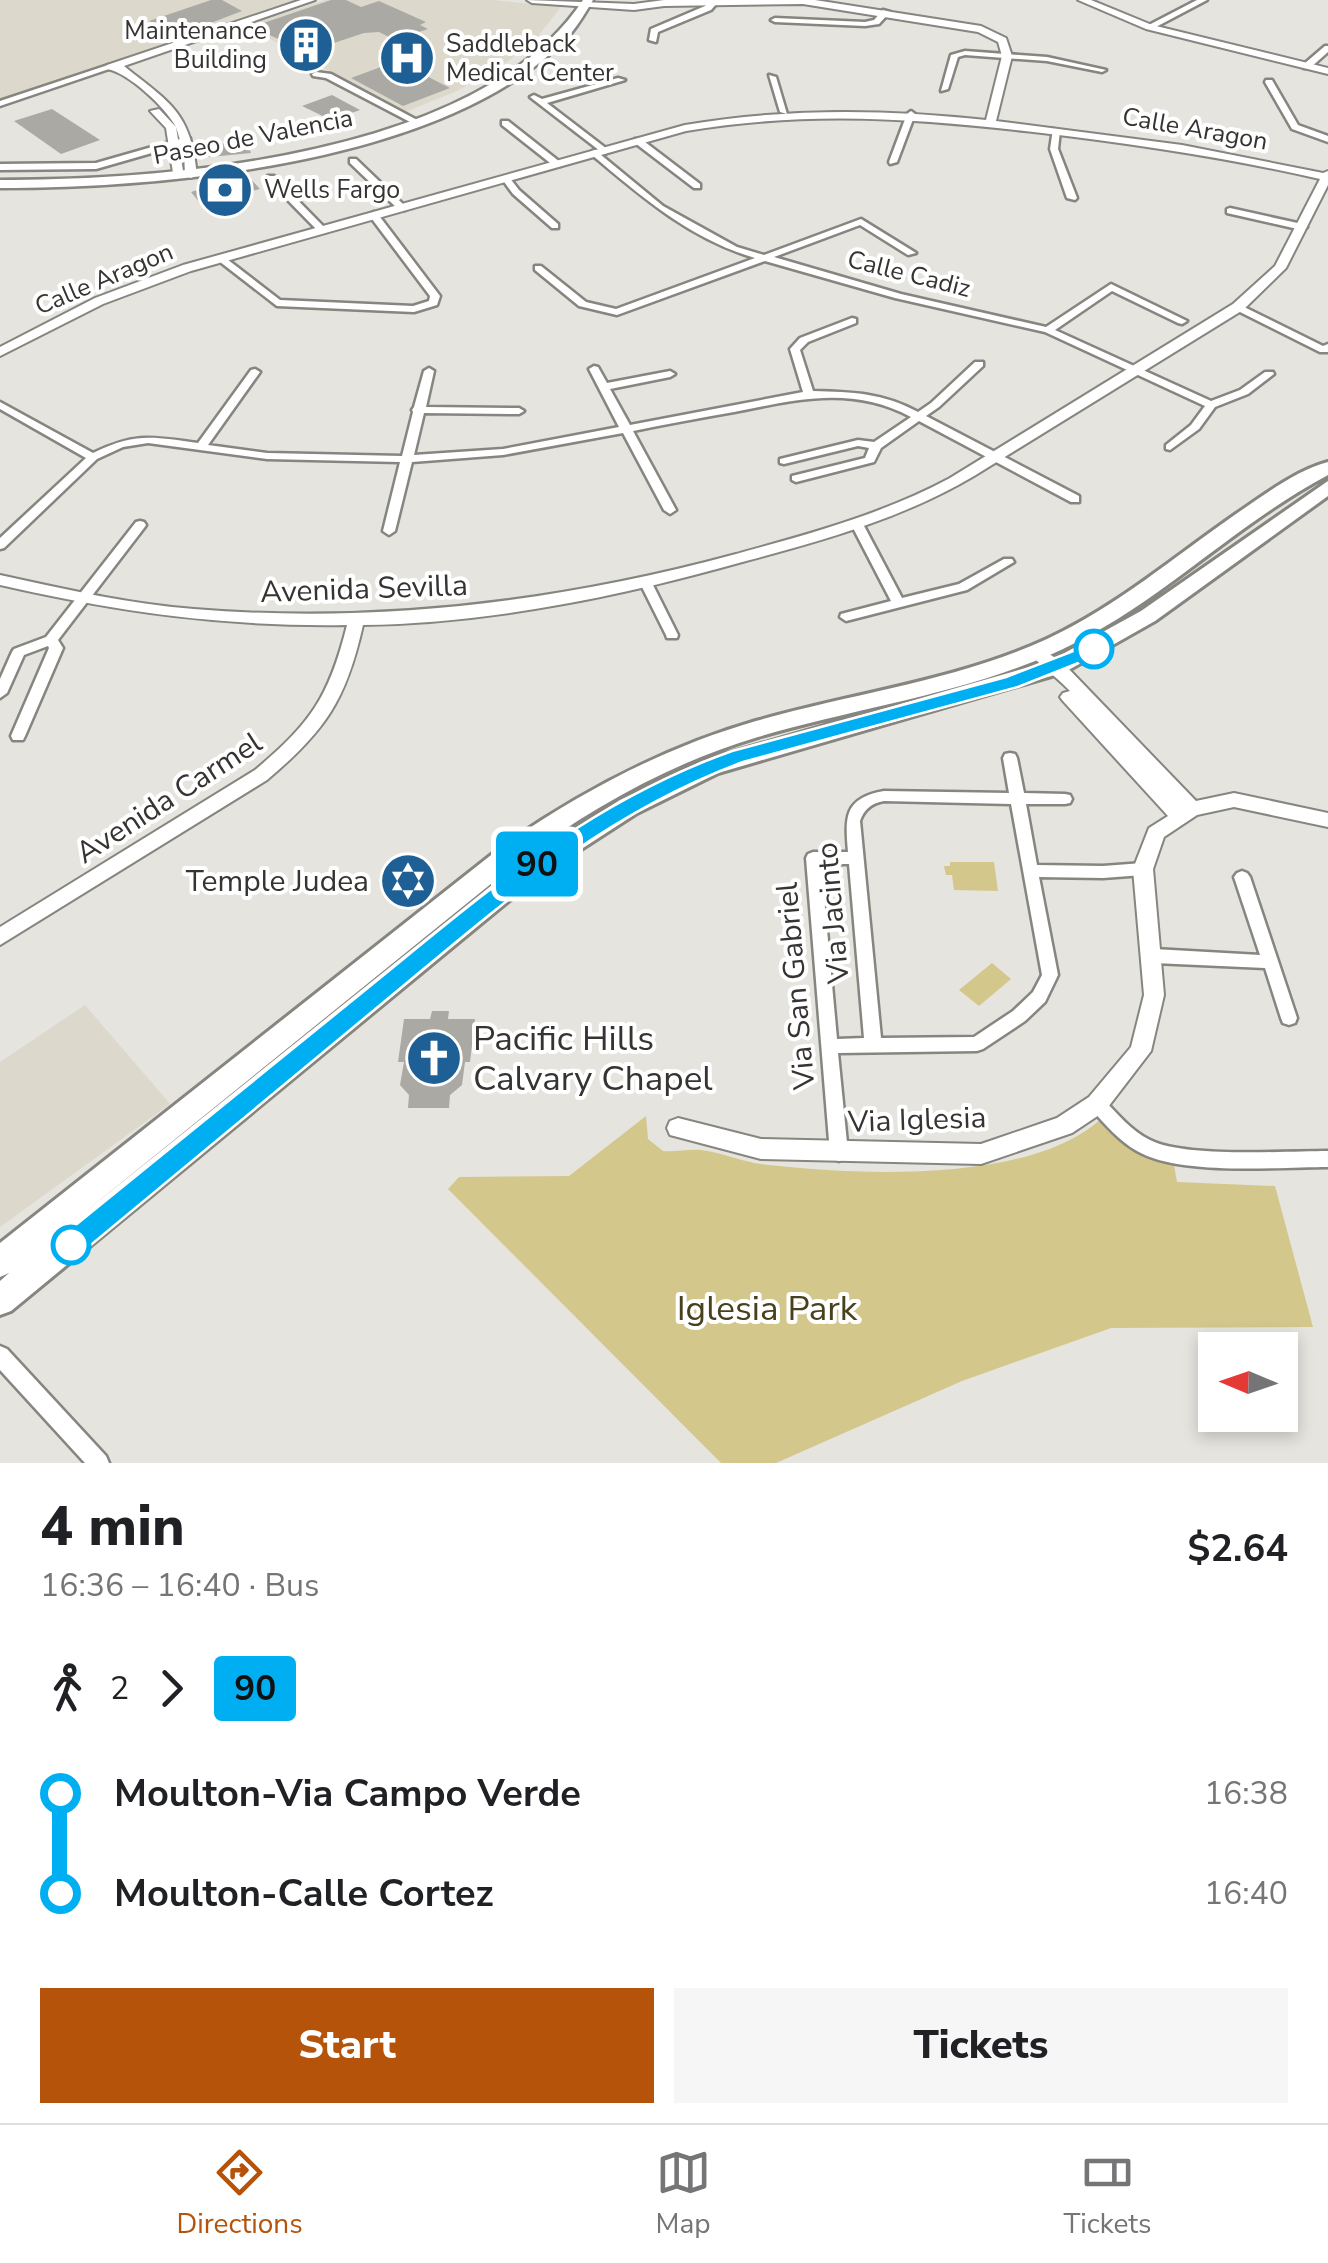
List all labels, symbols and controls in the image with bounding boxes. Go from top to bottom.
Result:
place label: Maintenance Building [124,14,267,77]
building icon: Maintenance Building [276,15,336,75]
place label: Saddleback Medical Center [446,27,614,90]
hospital icon: Saddleback Medical Center [377,28,437,88]
street label: Calle Aragon [1120,99,1270,159]
street label: Paseo de Valencia [150,101,356,173]
bank icon: Wells Fargo [195,160,255,220]
place label: Wells Fargo [264,173,400,207]
street label: Calle Aragon [30,235,178,323]
street label: Calle Cadiz [844,242,974,306]
street label: Avenida Sevilla [260,565,468,613]
unlabelled marker [1075,630,1113,668]
street label: Avenida Carmel [68,722,270,874]
line badge: 90 [492,832,582,896]
text: 90 [516,841,558,888]
street label: Via Jacinto [806,841,860,986]
synagogue icon: Temple Judea [378,851,438,911]
place label: Temple Judea [186,861,369,902]
street label: Via San Gabriel [767,880,826,1092]
place label: Pacific Hills Calvary Chapel [473,1015,713,1102]
church icon: Pacific Hills Calvary Chapel [404,1028,464,1088]
street label: Via Iglesia [846,1097,987,1143]
unlabelled marker [52,1226,90,1264]
park label: Iglesia Park [677,1285,858,1332]
north arrow [1198,1332,1298,1432]
map controls [1198,1332,1298,1432]
text: 4 min [40,1489,185,1564]
text: $2.64 [1187,1523,1288,1574]
text: 16:36 – 16:40 · Bus [40,1564,319,1607]
icon: walk [40,1661,95,1716]
icon: forward [144,1661,199,1716]
text: 90 [234,1665,276,1712]
text: 2 [110,1667,129,1710]
text: Moulton-Via Campo Verde [114,1768,581,1819]
text: 16:38 [1204,1772,1288,1815]
text: Moulton-Calle Cortez [114,1868,493,1919]
text: 16:40 [1204,1872,1288,1915]
button: Start [40,1988,654,2103]
button: Tickets [674,1988,1288,2103]
tab: Directions [176,2145,303,2243]
tab: Map [656,2145,711,2243]
tab: Tickets [1063,2145,1152,2243]

